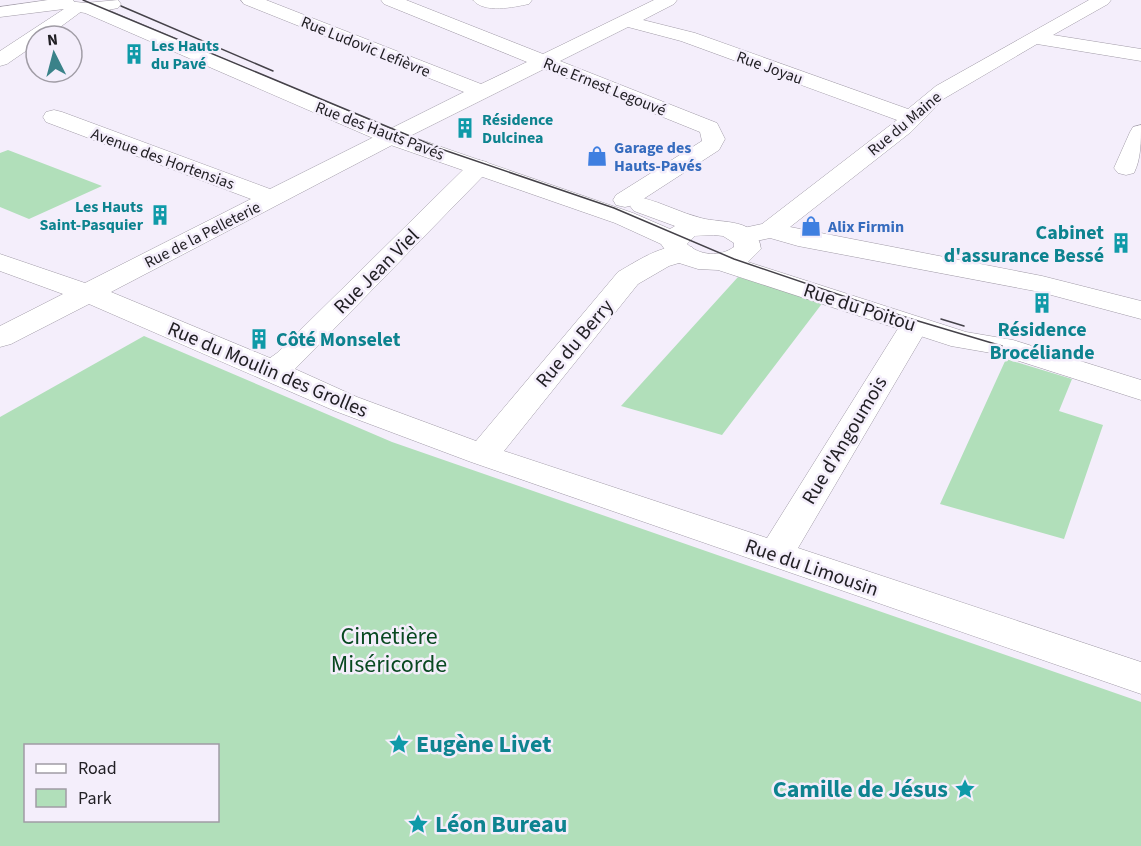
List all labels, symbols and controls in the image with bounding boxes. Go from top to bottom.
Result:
street label: Rue Ludovic Lefièvre [298,11,434,83]
north arrow [24,24,84,84]
text: N [46,29,59,52]
place label: Les Hauts du Pavé [151,35,219,75]
building icon: Les Hauts du Pavé [122,42,146,66]
street label: Rue Joyau [733,46,806,90]
street label: Rue Ernest Legouvé [540,52,669,122]
street label: Rue du Maine [863,86,946,161]
street label: Rue des Hauts Pavés [312,96,448,166]
place label: Résidence Dulcinea [482,109,553,149]
building icon: Résidence Dulcinea [453,116,477,140]
street label: Avenue des Hortensias [88,123,238,195]
place label: Garage des Hauts-Pavés [614,137,702,177]
shop icon: Garage des Hauts-Pavés [585,144,609,168]
place label: Les Hauts Saint-Pasquier [39,196,144,236]
street label: Rue de la Pelleterie [141,196,264,274]
building icon: Les Hauts Saint-Pasquier [148,203,172,227]
shop icon: Alix Firmin [799,214,823,238]
place label: Alix Firmin [827,216,904,238]
place label: Cabinet d'assurance Bessé [944,219,1104,270]
street label: Rue Jean Viel [328,223,426,321]
building icon: Cabinet d'assurance Bessé [1109,231,1133,255]
street label: Rue du Poitou [800,277,920,339]
building icon: Résidence Brocéliande [1030,291,1054,315]
street label: Rue du Berry [529,293,620,394]
street label: Rue du Moulin des Grolles [163,315,372,425]
place label: Résidence Brocéliande [989,316,1095,367]
place label: Côté Monselet [276,326,401,354]
building icon: Côté Monselet [247,327,271,351]
street label: Rue d'Angoumois [795,371,894,510]
street label: Rue du Limousin [741,532,882,604]
park label: Cimetière Miséricorde [331,619,447,682]
place label: Eugène Livet [416,727,551,762]
place icon: Eugène Livet [387,732,411,756]
legend [24,744,219,822]
text: Road [78,756,117,781]
place label: Camille de Jésus [773,772,948,807]
place icon: Camille de Jésus [953,777,977,801]
text: Park [78,786,112,811]
place label: Léon Bureau [435,807,567,842]
place icon: Léon Bureau [406,812,430,836]

